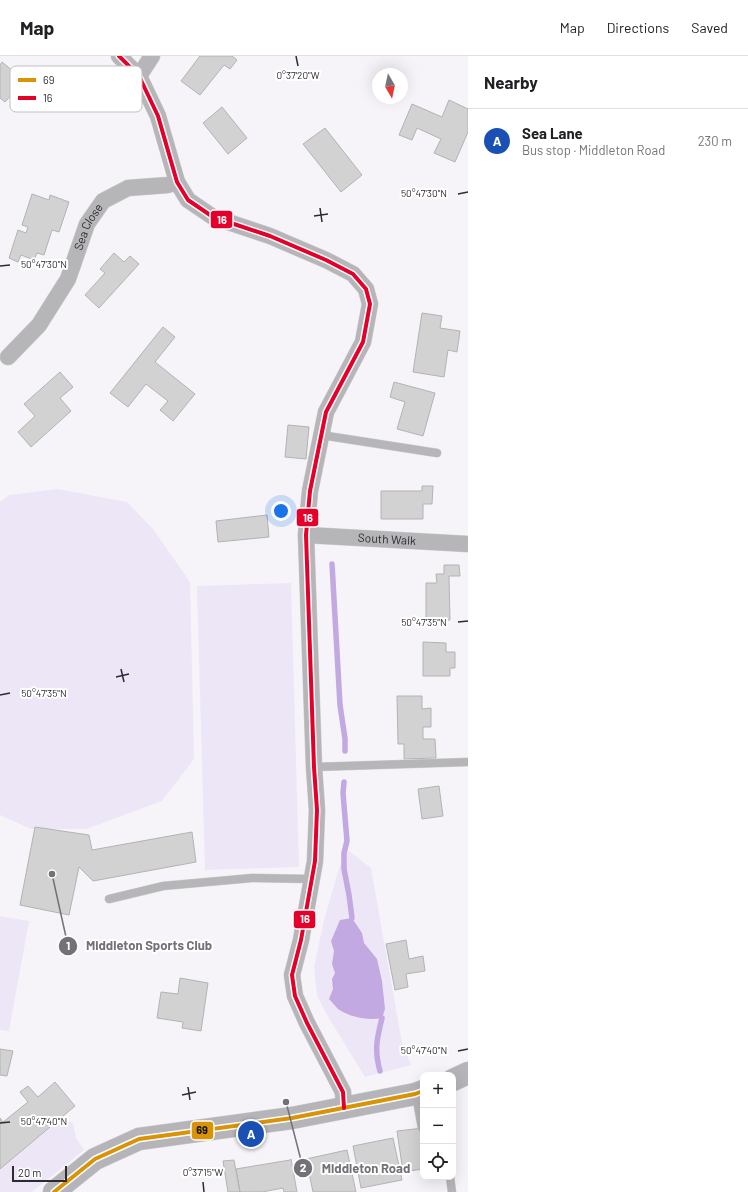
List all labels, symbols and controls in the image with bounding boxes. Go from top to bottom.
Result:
text: Map [20,16,54,39]
text: Map [560,19,585,36]
text: Directions [607,19,669,36]
text: Saved [691,19,728,36]
legend [10,66,142,112]
north arrow [372,68,408,104]
text: 0°37'20"W [276,69,320,81]
text: Nearby [484,72,538,92]
text: 69 [43,73,55,86]
text: 16 [43,91,53,104]
text: Sea Lane [522,124,583,142]
text: A [493,133,501,149]
text: 230 m [698,133,732,149]
text: Bus stop · Middleton Road [522,142,665,158]
text: 50°47'30"N [401,187,447,199]
street label: Sea Close [70,200,105,252]
line badge: 16 [210,210,233,229]
text: 16 [217,213,227,226]
text: 50°47'30"N [21,258,67,270]
your location [271,501,291,521]
line badge: 16 [296,508,319,527]
text: 16 [303,511,313,524]
street label: South Walk [358,530,416,547]
text: 50°47'35"N [401,616,447,628]
text: 50°47'35"N [21,687,67,699]
line badge: 16 [293,910,316,929]
text: 16 [300,912,310,925]
callout: Middleton Sports Club [58,933,220,958]
text: Middleton Sports Club [86,937,212,953]
text: 1 [66,938,70,952]
text: 50°47'40"N [401,1044,447,1056]
map controls [420,1072,456,1180]
button: + [420,1072,456,1108]
button: − [420,1108,456,1144]
text: 50°47'40"N [21,1115,67,1127]
pin: A [238,1119,264,1149]
line badge: 69 [191,1121,214,1140]
text: 69 [196,1123,208,1136]
button: locate [420,1144,456,1180]
callout: Middleton Road [293,1156,418,1181]
text: 2 [300,1160,307,1174]
text: Middleton Road [322,1160,410,1176]
scale bar [12,1164,67,1183]
text: 20 m [18,1166,41,1179]
text: 0°37'15"W [183,1166,224,1178]

